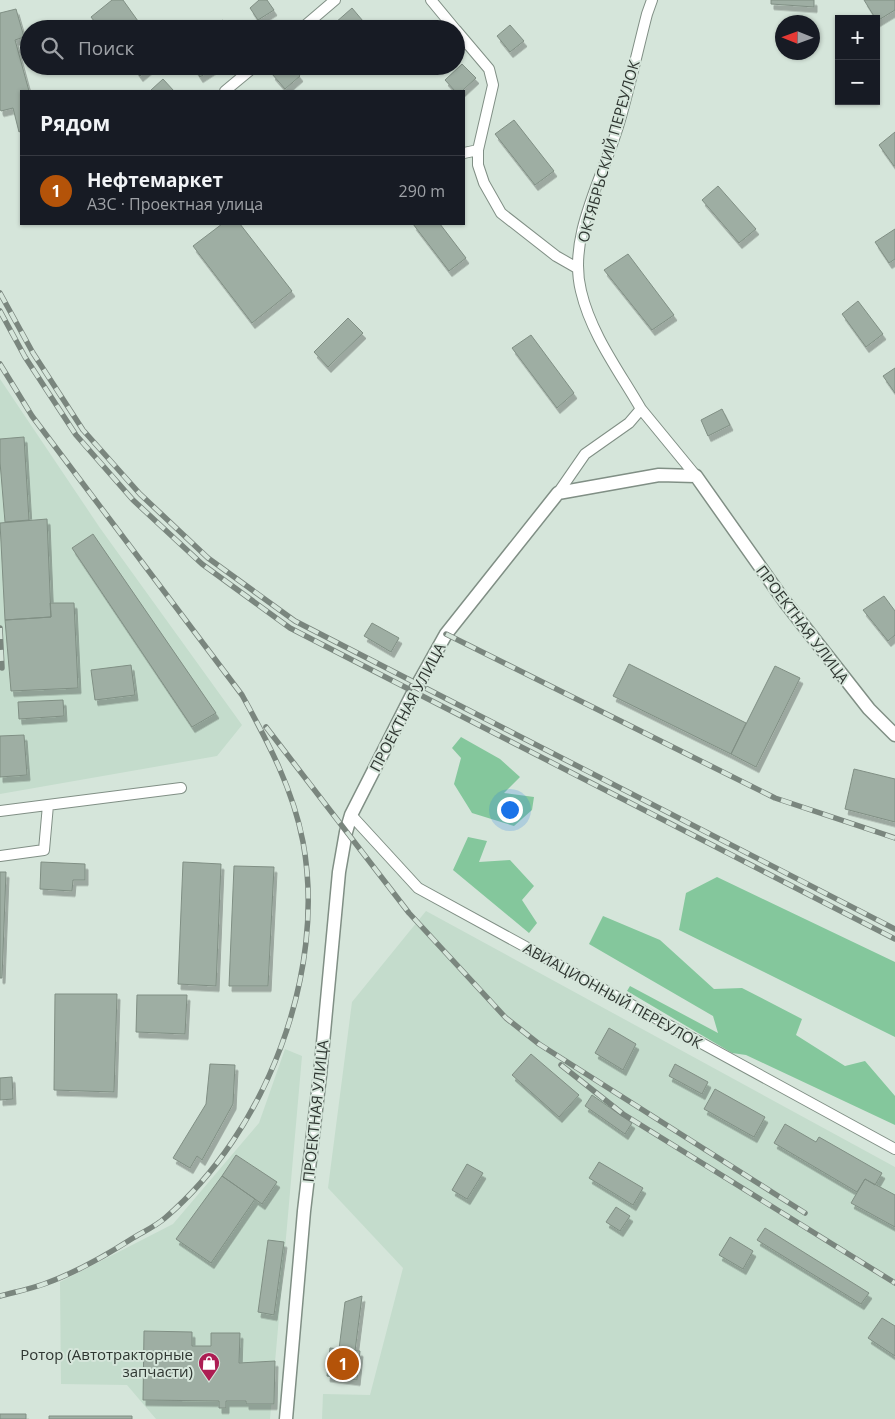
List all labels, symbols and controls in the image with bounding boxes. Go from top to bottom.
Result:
north arrow [775,15,820,60]
map controls [835,15,880,105]
button: + [835,15,880,60]
search box [20,20,465,75]
icon: search [38,34,66,62]
text: Поиск [78,35,134,61]
street label: ОКТЯБРЬСКИЙ ПЕРЕУЛОК [572,57,644,244]
button: − [835,60,880,105]
text: Рядом [40,109,110,137]
text: Нефтемаркет [87,167,223,193]
text: 1 [51,180,61,202]
text: 290 m [399,180,445,202]
text: АЗС · Проектная улица [87,193,263,215]
street label: ПРОЕКТНАЯ УЛИЦА [752,561,854,688]
street label: ПРОЕКТНАЯ УЛИЦА [365,639,450,775]
your location [497,797,523,823]
street label: АВИАЦИОННЫЙ ПЕРЕУЛОК [520,937,707,1053]
street label: ПРОЕКТНАЯ УЛИЦА [298,1038,332,1183]
place label: Ротор (Автотракторные запчасти) [20,1344,193,1381]
pin: 1 [327,1345,359,1383]
shop icon: Ротор (Автотракторные запчасти) [197,1351,221,1382]

